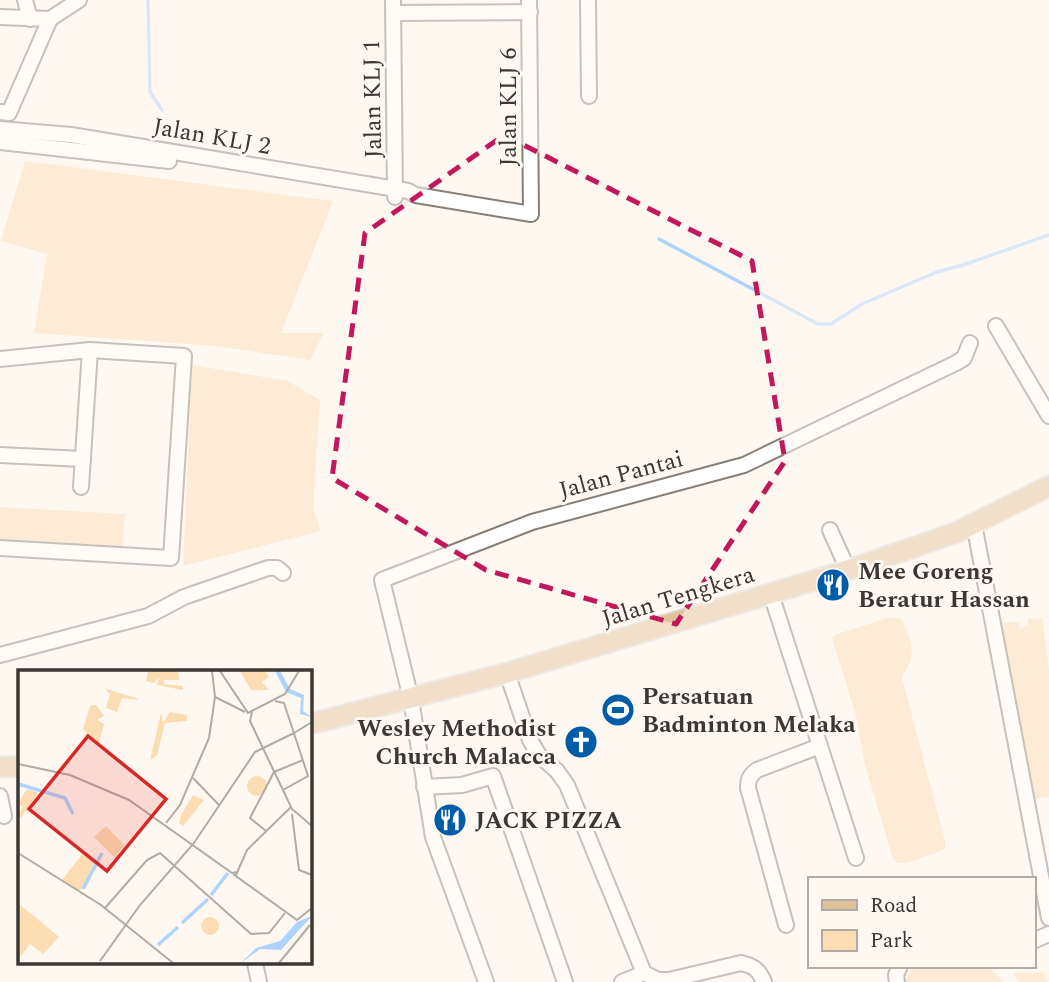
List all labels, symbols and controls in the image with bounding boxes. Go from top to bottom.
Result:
street label: Jalan KLJ 1 [354,39,392,159]
street label: Jalan KLJ 6 [491,48,527,166]
street label: Jalan KLJ 2 [150,109,273,165]
street label: Jalan Pantai [555,441,687,509]
place label: Mee Goreng Beratur Hassan [858,554,1030,618]
street label: Jalan Tengkera [597,557,760,637]
restaurant icon: Mee Goreng Beratur Hassan [814,566,852,604]
inset map [18,670,312,964]
place label: Persatuan Badminton Melaka [642,679,856,743]
sports icon: Persatuan Badminton Melaka [599,691,637,729]
place label: Wesley Methodist Church Malacca [357,711,557,775]
church icon: Wesley Methodist Church Malacca [562,723,600,761]
restaurant icon: JACK PIZZA [431,801,469,839]
place label: JACK PIZZA [475,803,623,839]
legend [808,877,1035,968]
text: Road [870,890,917,922]
text: Park [870,925,914,957]

